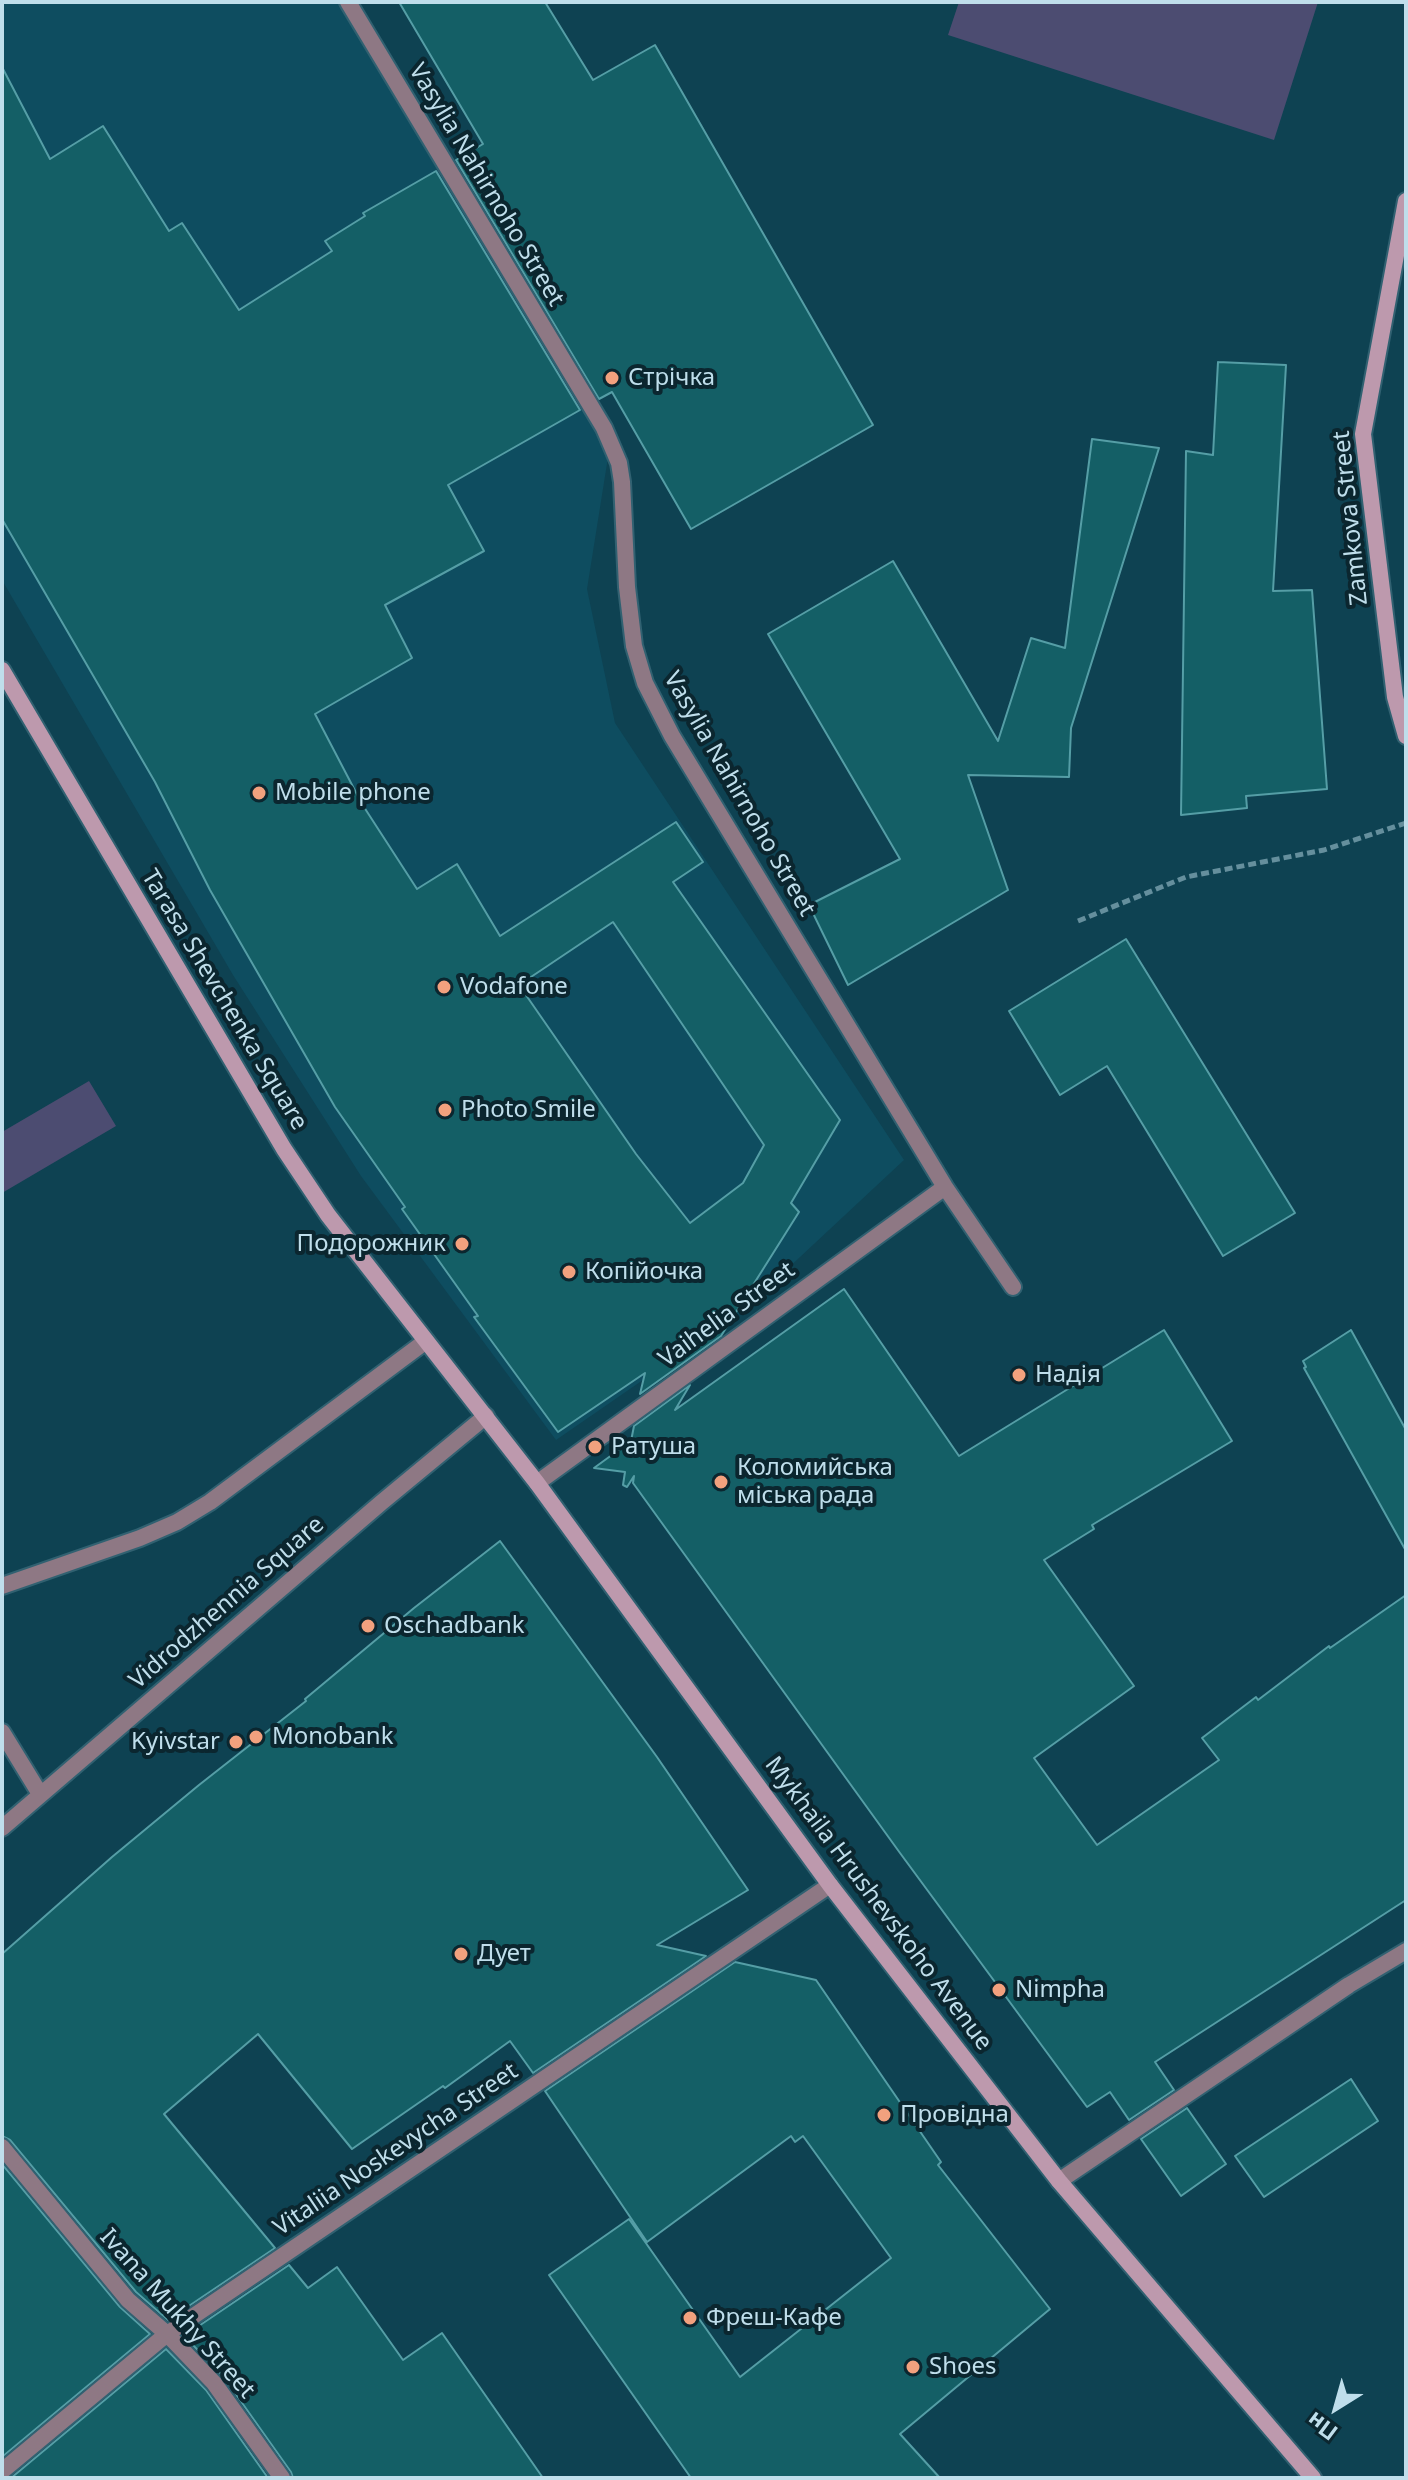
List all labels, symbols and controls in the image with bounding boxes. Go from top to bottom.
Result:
street label: Vasylia Nahirnoho Street [402,59,570,311]
place label: Стрічка [628,364,715,392]
marker: Стрічка [603,369,621,387]
street label: Zamkova Street [1328,429,1374,607]
street label: Vasylia Nahirnoho Street [657,667,821,921]
place label: Mobile phone [275,779,431,807]
marker: Mobile phone [250,784,268,802]
street label: Tarasa Shevchenka Square [135,865,313,1135]
place label: Vodafone [460,973,568,1001]
marker: Vodafone [435,978,453,996]
place label: Photo Smile [461,1096,596,1124]
marker: Photo Smile [436,1101,454,1119]
place label: Подорожник [297,1230,446,1258]
marker: Подорожник [453,1235,471,1253]
street label: Vaihelia Street [653,1256,801,1374]
place label: Копійочка [585,1258,703,1286]
marker: Копійочка [560,1263,578,1281]
place label: Надія [1035,1361,1101,1389]
marker: Надія [1010,1366,1028,1384]
place label: Ратуша [611,1433,696,1461]
marker: Ратуша [586,1438,604,1456]
place label: Коломийська міська рада [737,1454,893,1510]
marker: Коломийська міська рада [712,1473,730,1491]
street label: Vidrodzhennia Square [124,1511,330,1695]
place label: Oschadbank [384,1612,525,1640]
marker: Oschadbank [359,1617,377,1635]
place label: Monobank [272,1723,394,1751]
place label: Kyivstar [131,1728,220,1756]
marker: Monobank [247,1728,265,1746]
marker: Kyivstar [227,1733,245,1751]
street label: Mykhaila Hrushevskoho Avenue [758,1752,998,2056]
place label: Дует [477,1940,531,1968]
marker: Дует [452,1945,470,1963]
place label: Nimpha [1015,1976,1105,2004]
marker: Nimpha [990,1981,1008,1999]
street label: Vitaliia Noskevycha Street [268,2057,524,2243]
place label: Провідна [900,2101,1009,2129]
marker: Провідна [875,2106,893,2124]
street label: Ivana Mukhy Street [93,2223,261,2405]
place label: Фреш-Кафе [706,2304,842,2332]
marker: Фреш-Кафе [681,2309,699,2327]
place label: Shoes [929,2353,997,2381]
marker: Shoes [904,2358,922,2376]
north arrow [1296,2368,1376,2448]
text: Пн [1300,2406,1343,2449]

